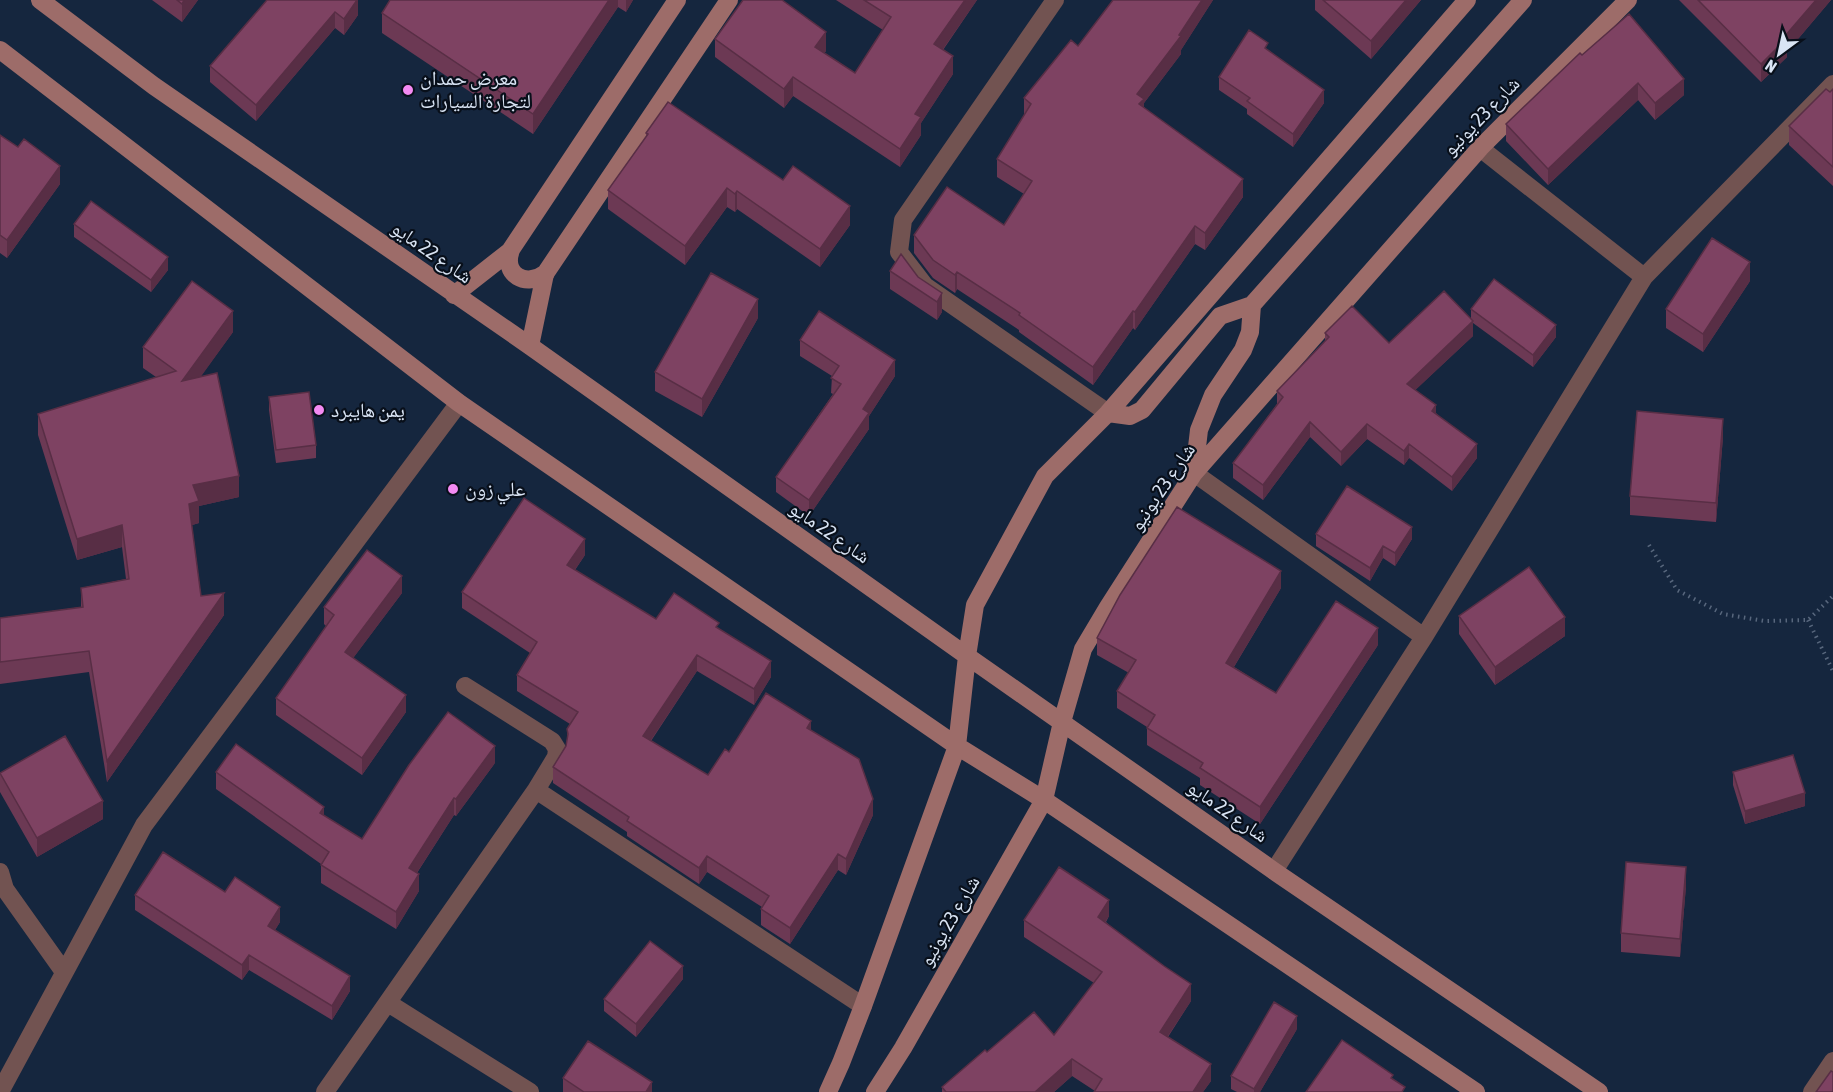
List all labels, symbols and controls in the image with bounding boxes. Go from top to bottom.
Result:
north arrow [1749,24,1809,84]
text: N [1762,56,1780,77]
place label: معرض حمدان لتجارة السيارات [420,66,531,112]
street label: شارع 23 يونيو [1437,71,1525,161]
marker: معرض حمدان لتجارة السيارات [401,83,415,97]
street label: شارع 22 مايو [387,216,477,289]
place label: يمن هايبرد [331,398,405,422]
marker: يمن هايبرد [312,403,326,417]
street label: شارع 23 يونيو [1124,439,1201,536]
place label: علي زون [465,477,525,505]
marker: علي زون [446,482,460,496]
street label: شارع 22 مايو [785,496,875,569]
street label: شارع 22 مايو [1183,775,1273,848]
street label: شارع 23 يونيو [913,871,985,971]

